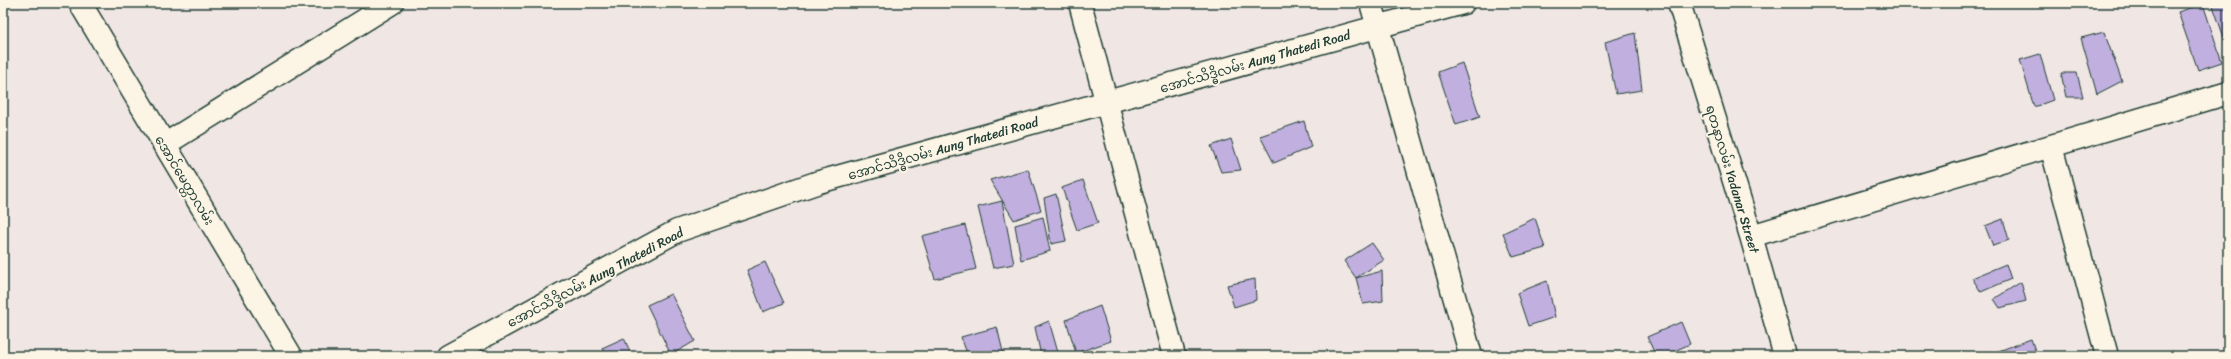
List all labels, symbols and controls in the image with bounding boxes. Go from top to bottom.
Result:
street label: အောင်သိဒ္ဓိလမ်း Aung Thatedi Road [1157,23,1354,100]
street label: ရတနာလမ်း Yadanar Street [1699,102,1766,257]
street label: အောင်သိဒ္ဓိလမ်း Aung Thatedi Road [845,110,1042,187]
street label: အောင်မေတ္တာလမ်း [149,131,221,230]
street label: အောင်သိဒ္ဓိလမ်း Aung Thatedi Road [503,220,689,334]

